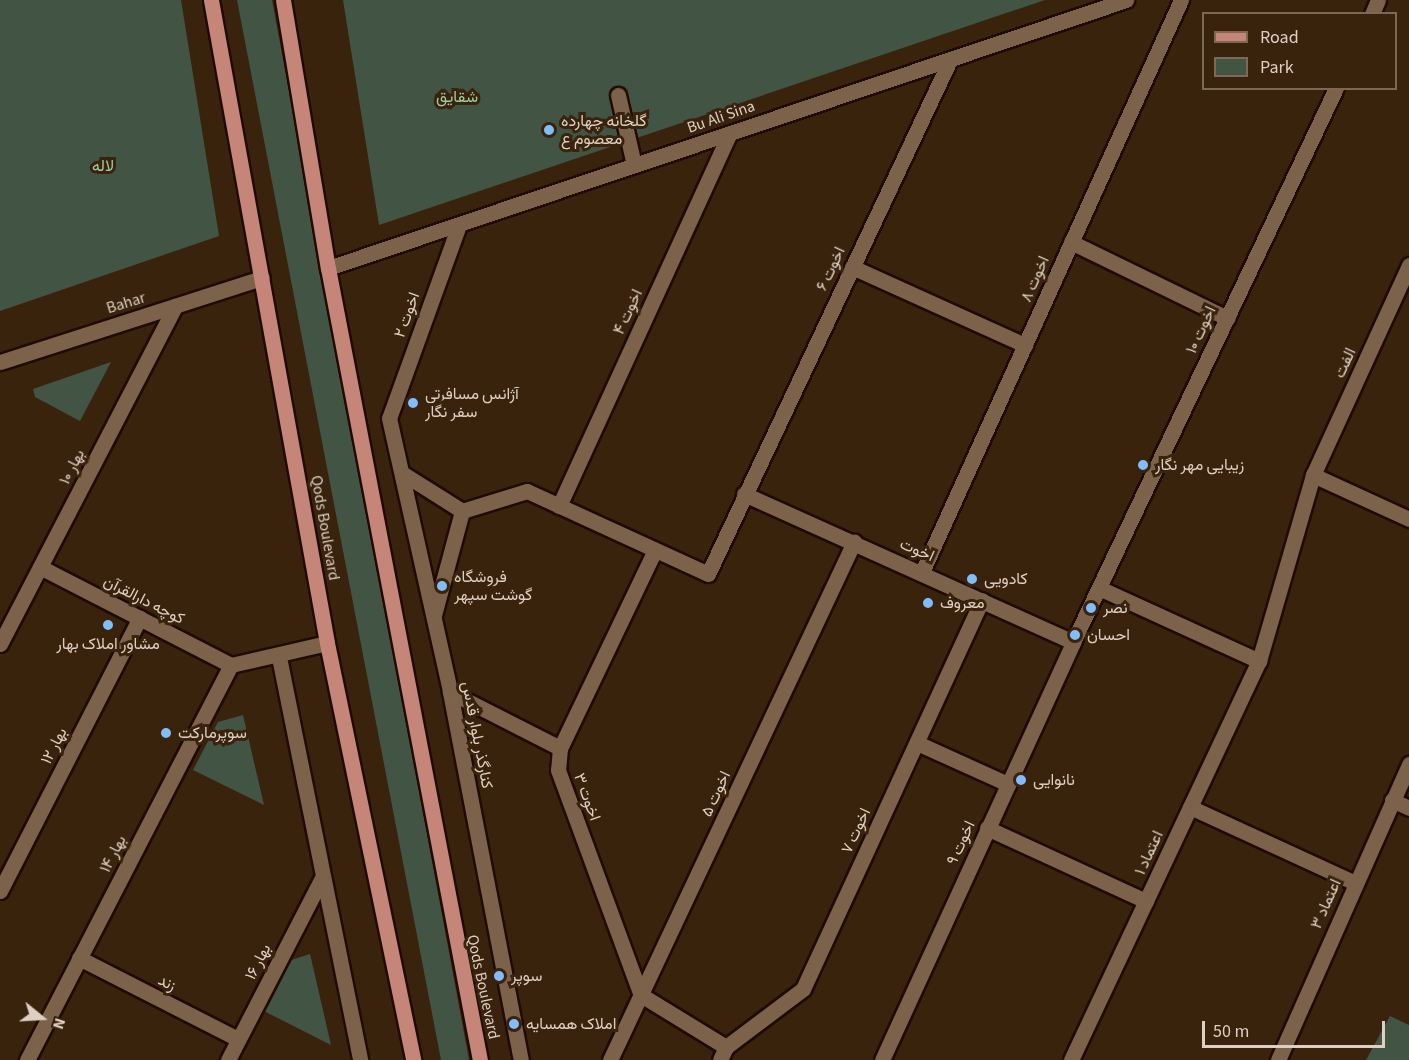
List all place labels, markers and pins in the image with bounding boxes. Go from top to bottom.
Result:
place label: گلخانه چهارده معصوم ع [561,111,647,149]
marker: گلخانه چهارده معصوم ع [542,123,556,137]
place label: آژانس مسافرتی سفر نگار [425,384,519,422]
marker: آژانس مسافرتی سفر نگار [406,396,420,410]
place label: زیبایی مهر نگار [1155,455,1244,475]
marker: زیبایی مهر نگار [1136,458,1150,472]
place label: فروشگاه گوشت سپهر [454,567,532,605]
place label: کادویی [984,569,1028,589]
marker: کادویی [965,572,979,586]
marker: فروشگاه گوشت سپهر [435,579,449,593]
place label: معروف [940,593,985,613]
marker: معروف [921,596,935,610]
place label: نصر [1103,598,1128,618]
marker: نصر [1084,601,1098,615]
marker: مشاور املاک بهار [101,618,115,632]
place label: احسان [1087,625,1130,645]
marker: احسان [1068,628,1082,642]
place label: مشاور املاک بهار [56,634,160,654]
place label: سوپرمارکت [178,723,247,743]
marker: سوپرمارکت [159,726,173,740]
place label: نانوایی [1033,770,1075,790]
marker: نانوایی [1014,773,1028,787]
place label: سوپر [511,966,542,986]
marker: سوپر [492,969,506,983]
place label: املاک همسایه [526,1014,616,1034]
marker: املاک همسایه [507,1017,521,1031]

